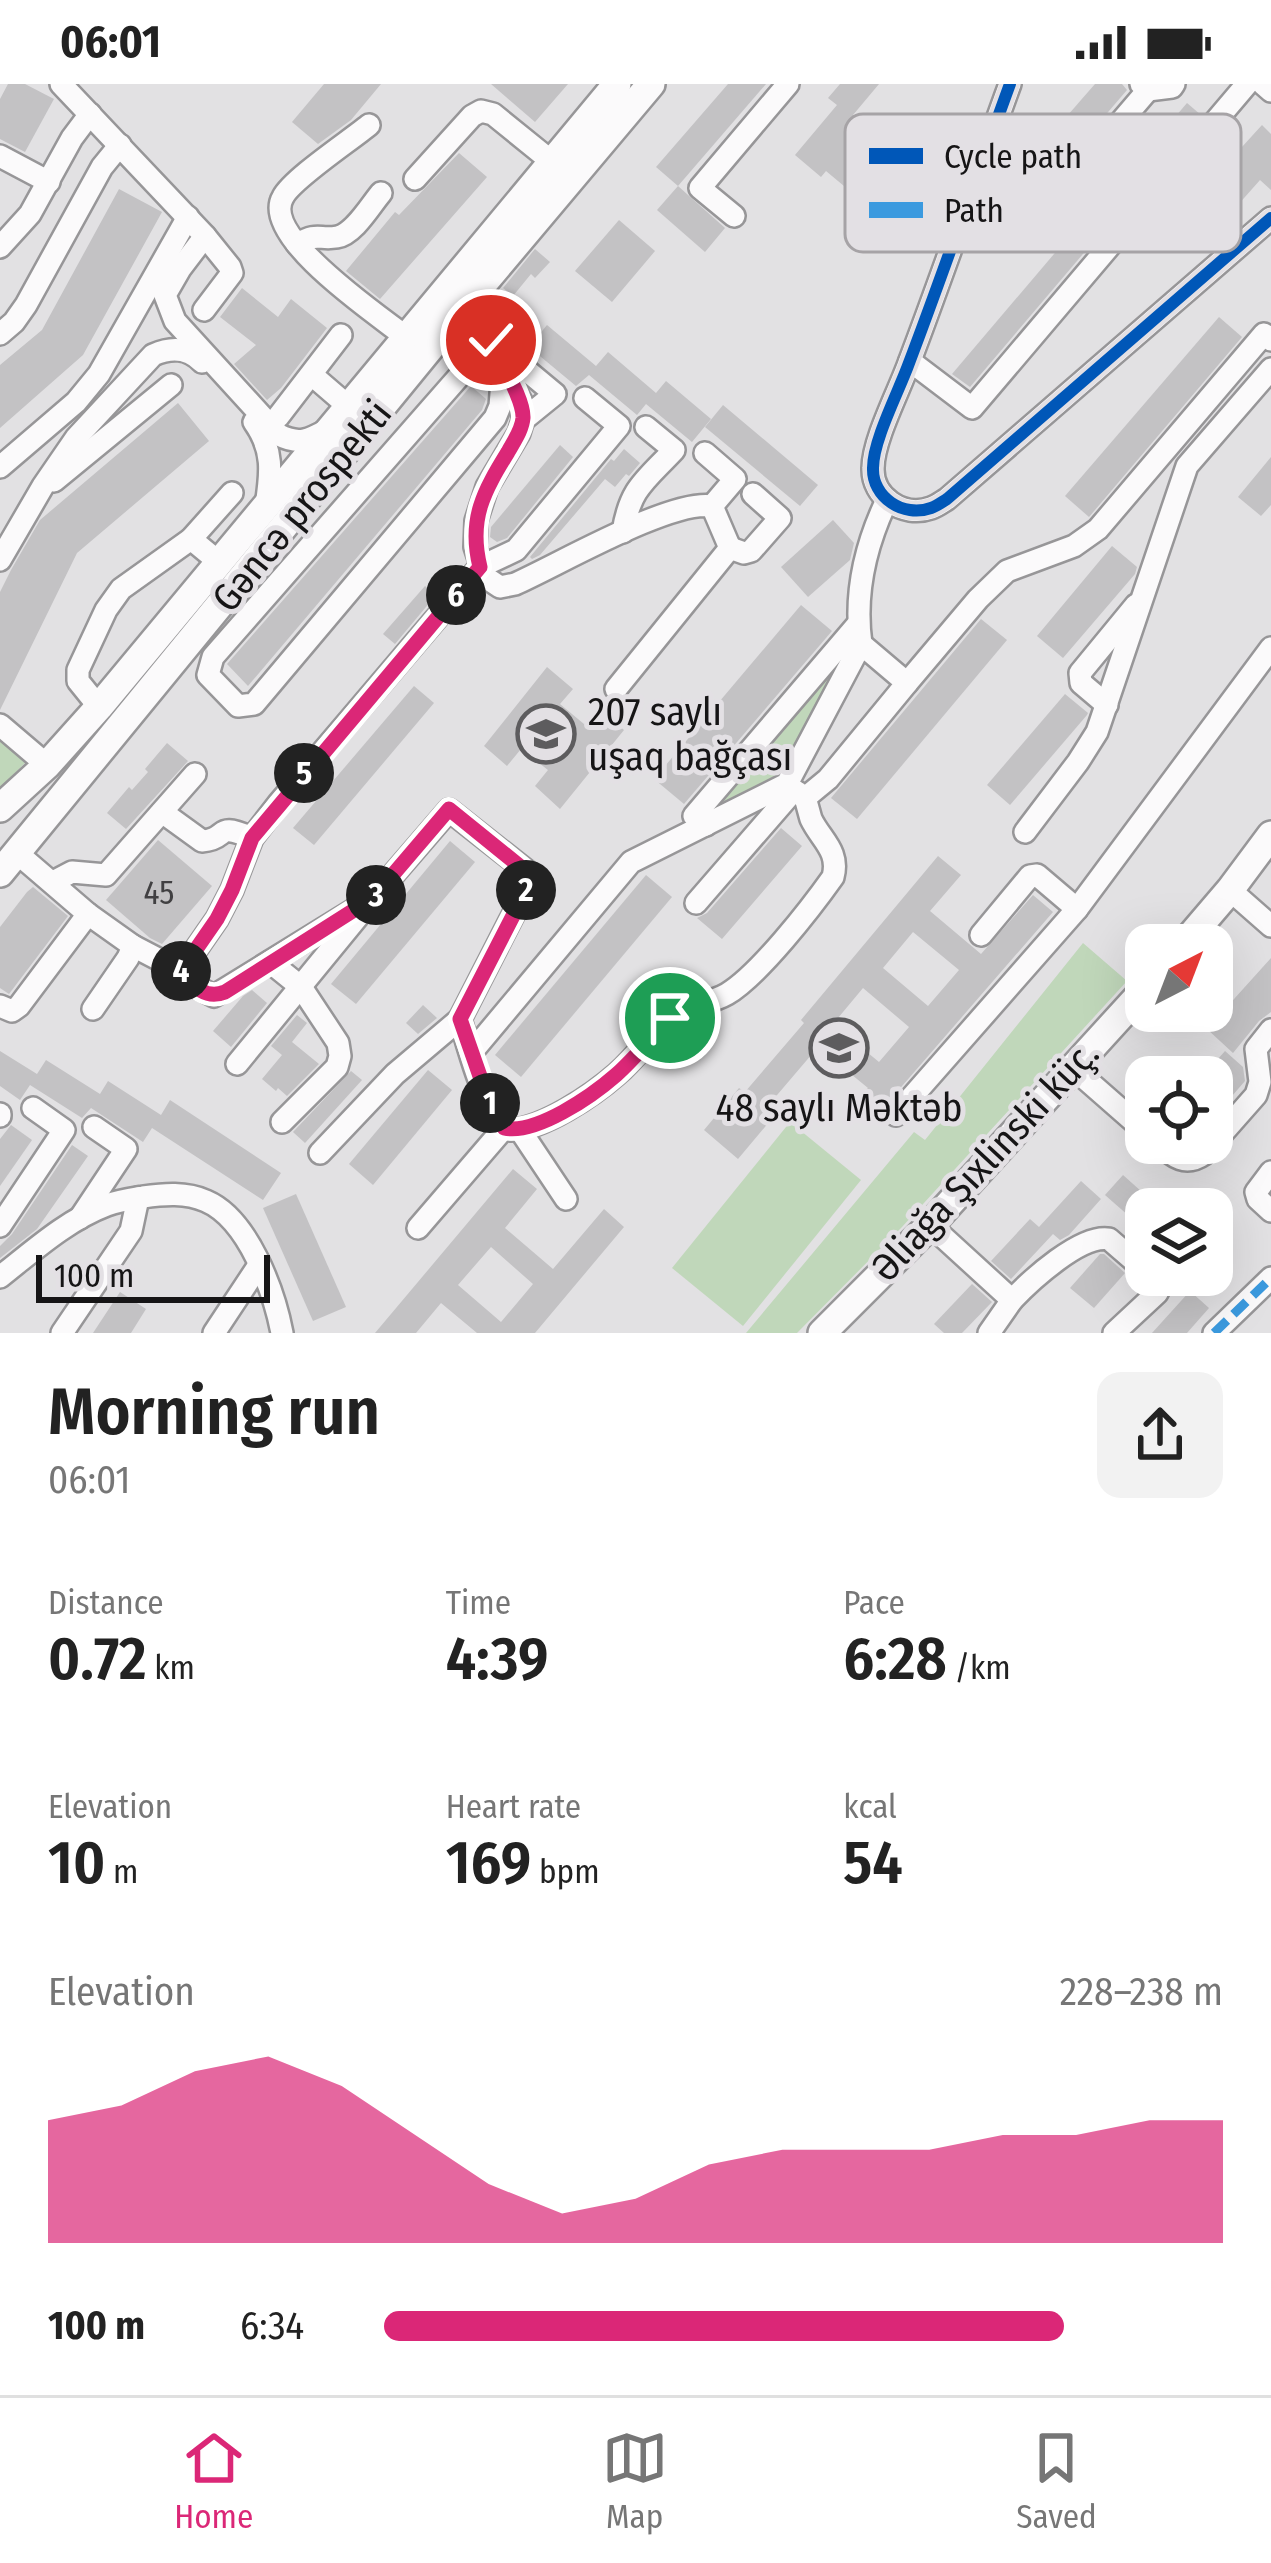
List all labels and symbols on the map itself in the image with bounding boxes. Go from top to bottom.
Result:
legend [845,114,1241,252]
text: Cycle path [944,137,1082,177]
text: Path [944,191,1004,231]
pin [440,289,542,391]
street label: Gəncə prospekti [203,391,401,621]
pin: 6 [426,565,486,625]
place label: 207 saylı uşaq bağçası [588,689,792,780]
school or university icon: 207 saylı uşaq bağçası [515,703,577,765]
pin: 5 [274,743,334,803]
pin: 2 [496,860,556,920]
pin: 3 [346,865,406,925]
house number: 45 [144,873,174,913]
north arrow [1125,924,1233,1032]
pin: 4 [151,941,211,1001]
pin [619,967,721,1069]
school or university icon: 48 saylı Məktəb [808,1017,870,1079]
street label: Əliağa Şıxlinski küç. [862,1031,1108,1291]
pin: 1 [460,1073,520,1133]
place label: 48 saylı Məktəb [716,1085,962,1131]
scale bar [36,1249,270,1302]

